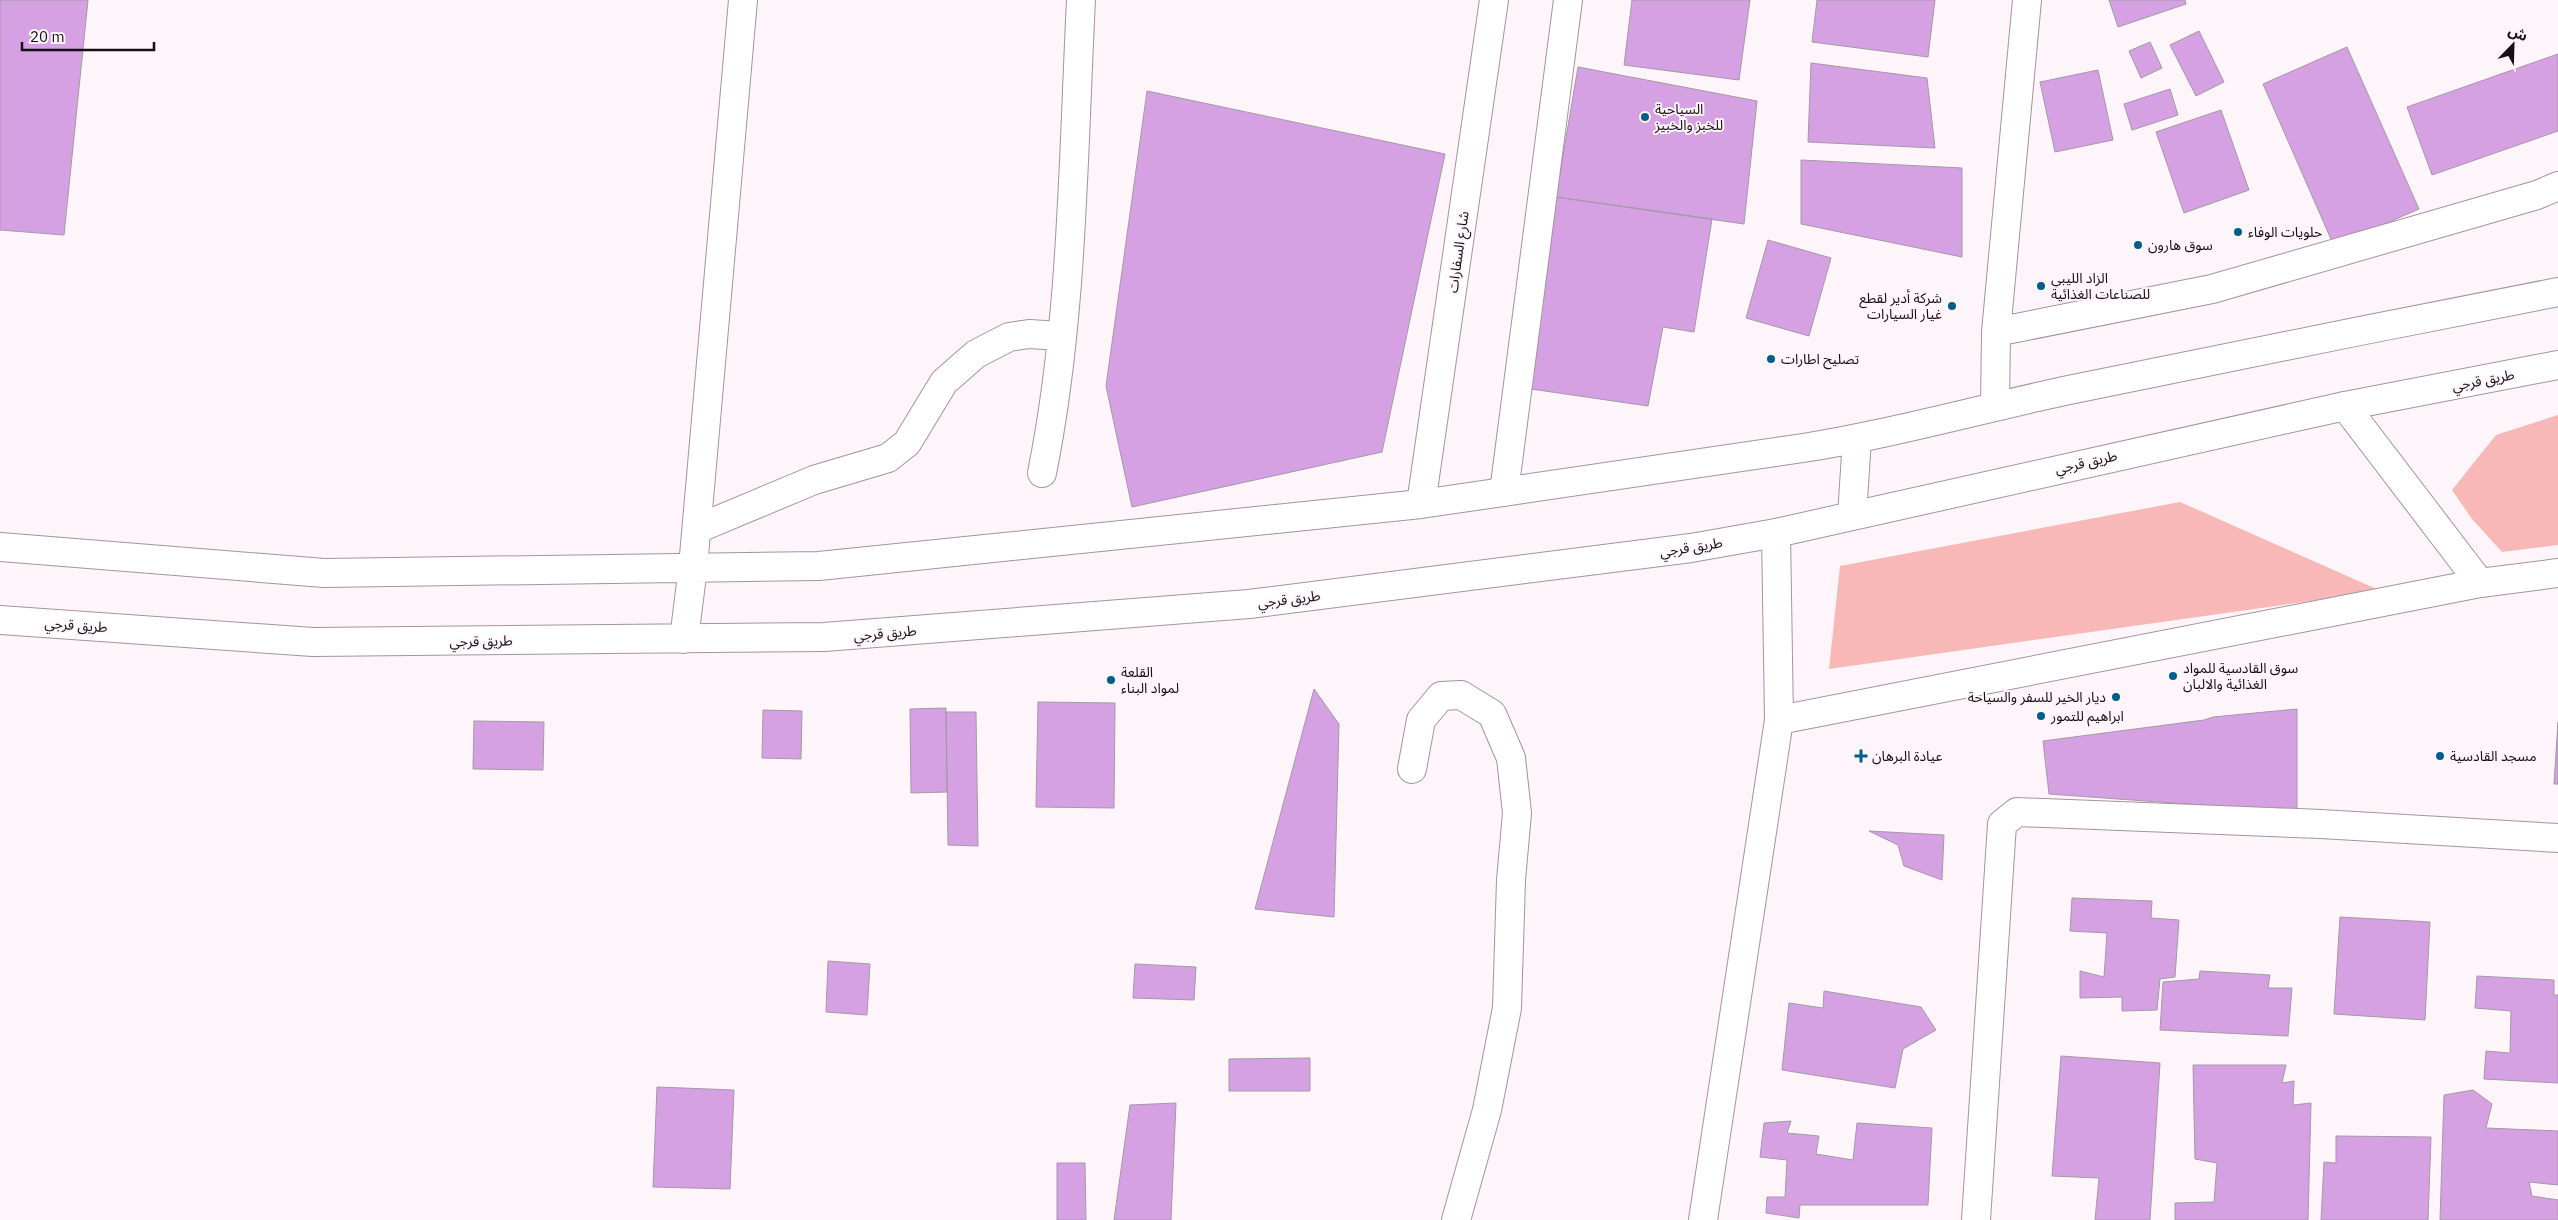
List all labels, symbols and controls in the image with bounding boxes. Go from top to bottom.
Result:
scale bar [22,20,155,52]
north arrow [2488,20,2538,70]
text: ش [2506,21,2530,45]
text: 20 m [30,27,65,46]
place label: السياحية للخبز والخبيز [1654,100,1723,134]
marker: السياحية للخبز والخبيز [1639,111,1651,123]
street label: شارع السفارات [1443,210,1475,294]
place label: حلويات الوفاء [2248,223,2322,241]
marker: حلويات الوفاء [2232,226,2244,238]
place label: سوق هارون [2148,236,2213,254]
marker: سوق هارون [2132,239,2144,251]
place label: الزاد الليبي للصناعات الغذائية [2051,269,2150,303]
marker: الزاد الليبي للصناعات الغذائية [2035,280,2047,292]
place label: شركة أدير لقطع غيار السيارات [1859,289,1942,323]
marker: شركة أدير لقطع غيار السيارات [1946,300,1958,312]
place label: تصليح اطارات [1781,350,1859,370]
marker: تصليح اطارات [1765,353,1777,365]
street label: طريق قرجي [2450,365,2516,397]
street label: طريق قرجي [2053,446,2119,480]
street label: طريق قرجي [1658,533,1724,563]
street label: طريق قرجي [1257,586,1322,614]
street label: طريق قرجي [44,614,108,638]
street label: طريق قرجي [853,621,917,647]
street label: طريق قرجي [449,631,513,653]
place label: سوق القادسية للمواد الغذائية والالبان [2183,659,2298,693]
place label: القلعة لمواد البناء [1121,663,1179,697]
marker: سوق القادسية للمواد الغذائية والالبان [2167,670,2179,682]
marker: القلعة لمواد البناء [1105,674,1117,686]
place label: ديار الخير للسفر والسياحة [1968,688,2106,706]
marker: ديار الخير للسفر والسياحة [2110,691,2122,703]
place label: ابراهيم للتمور [2050,707,2124,727]
marker: ابراهيم للتمور [2035,710,2047,722]
place label: عيادة البرهان [1872,747,1942,765]
place label: مسجد القادسية [2450,747,2537,765]
marker: عيادة البرهان [1854,749,1868,763]
marker: مسجد القادسية [2434,750,2446,762]

